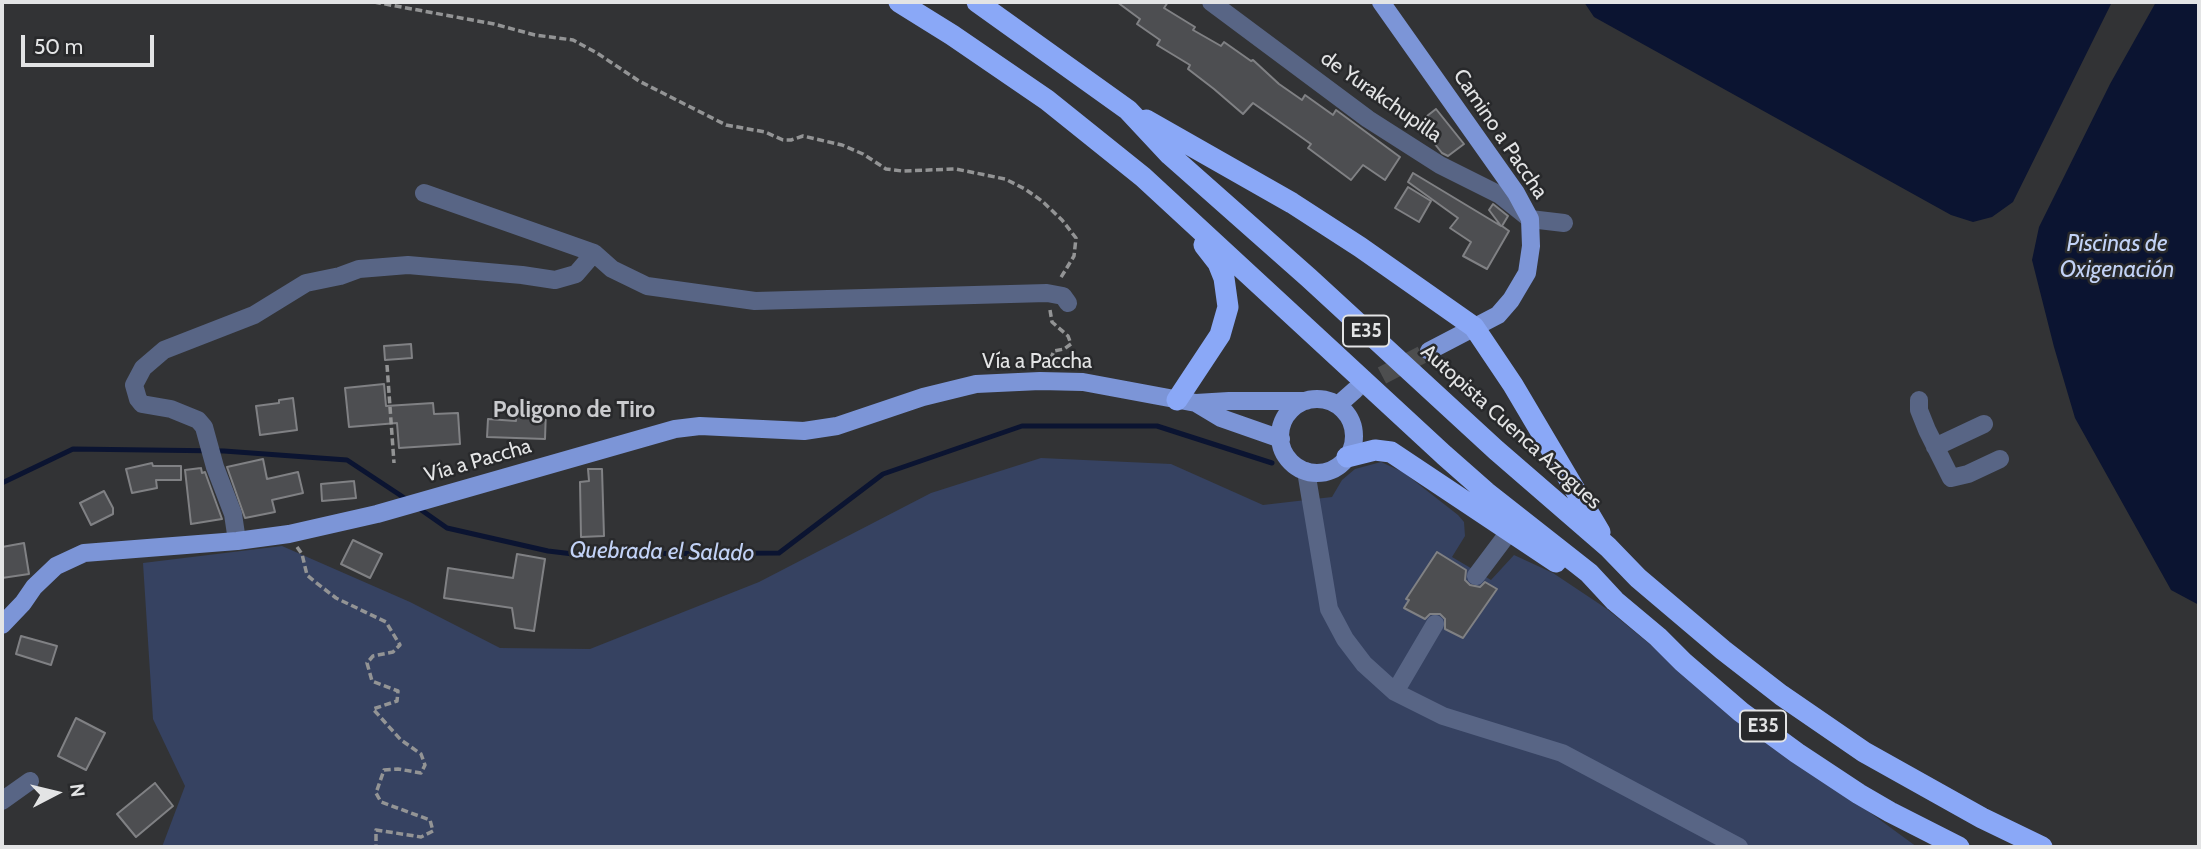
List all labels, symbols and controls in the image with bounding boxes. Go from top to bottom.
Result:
scale bar [24,21,158,65]
text: 50 m [34,34,83,59]
street label: de Yurakchupilla [1316,46,1446,148]
street label: Camino a Paccha [1447,64,1553,204]
water label: Piscinas de Oxigenación [2060,230,2174,284]
road number: E35 [1343,316,1389,346]
street label: Autopista Cuenca Azogues [1415,339,1607,515]
street label: Vía a Paccha [982,349,1092,375]
district label: Poligono de Tiro [493,396,655,424]
street label: Vía a Paccha [422,434,534,488]
water label: Quebrada el Salado [569,537,755,567]
road number: E35 [1740,710,1786,741]
north arrow [21,758,91,828]
text: N [65,782,90,798]

